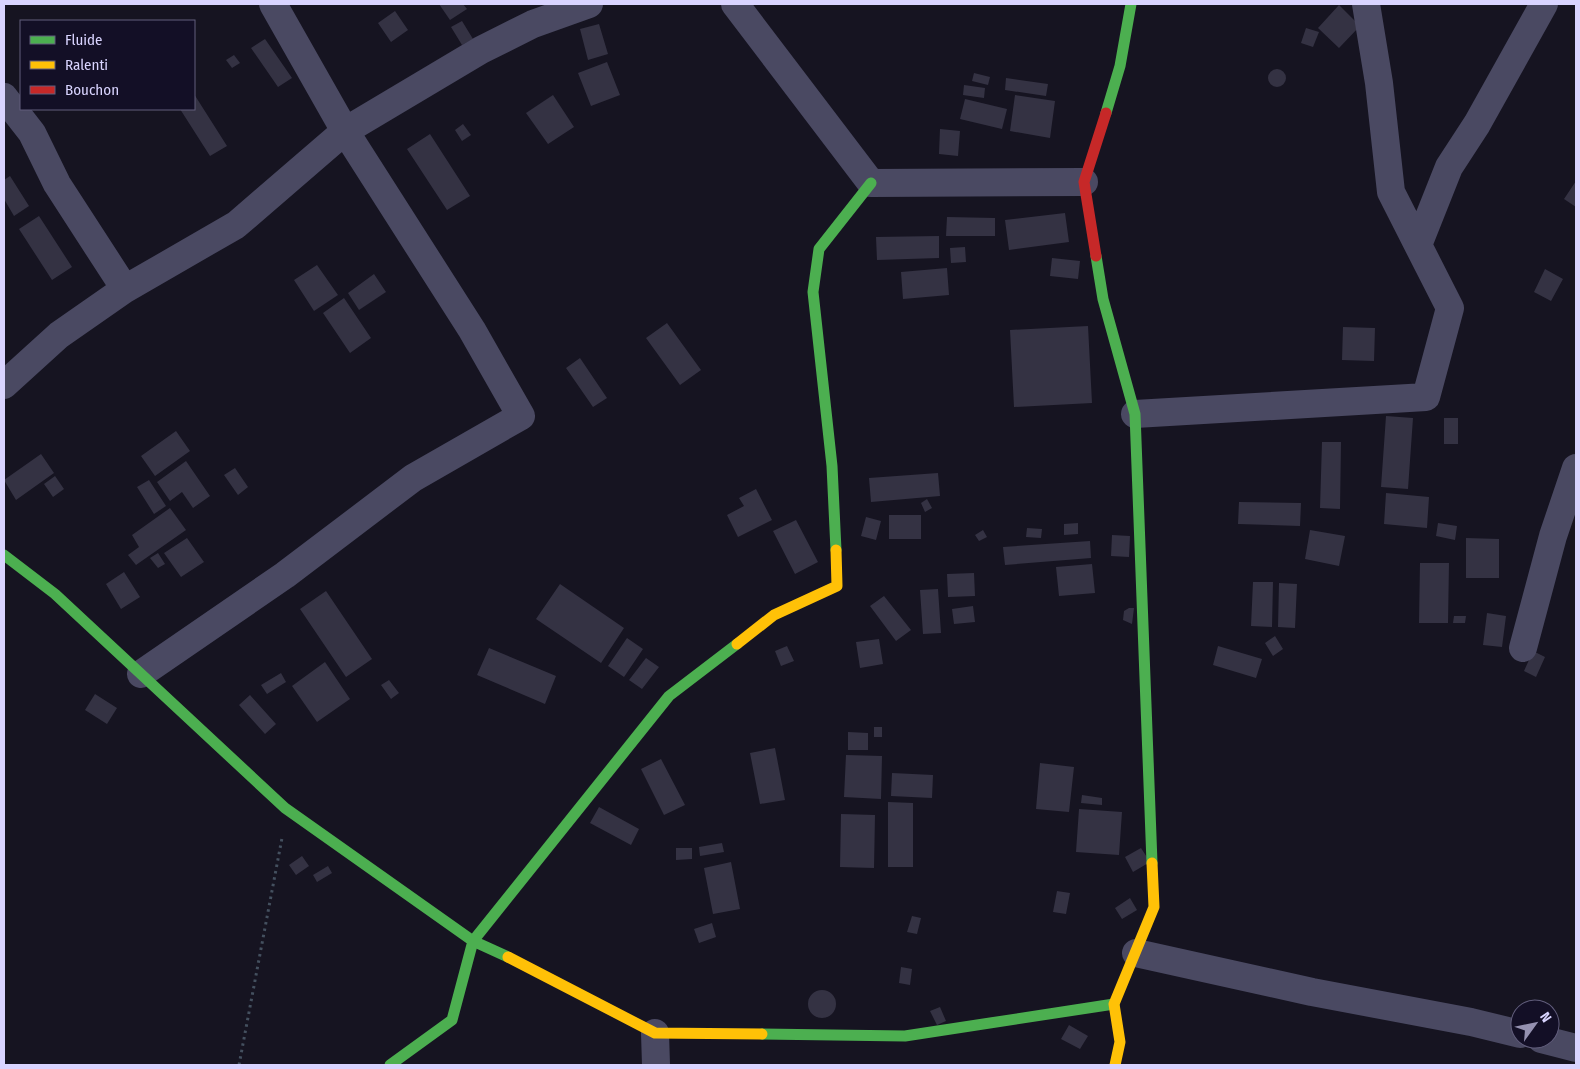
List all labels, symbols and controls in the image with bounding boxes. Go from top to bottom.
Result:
legend [20,20,195,110]
text: Fluide [65,31,102,49]
text: Ralenti [65,56,108,74]
text: Bouchon [65,81,119,99]
north arrow [1510,999,1560,1049]
text: N [1536,1009,1555,1025]

